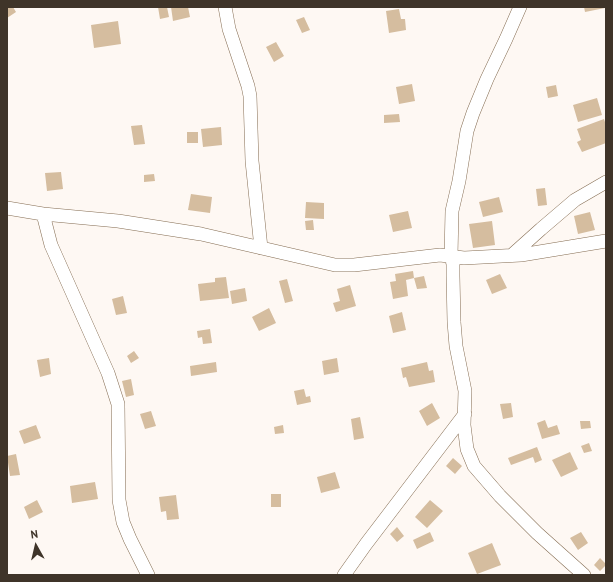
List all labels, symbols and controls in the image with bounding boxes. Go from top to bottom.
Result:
north arrow [16,526,56,566]
text: N [30,527,39,542]

